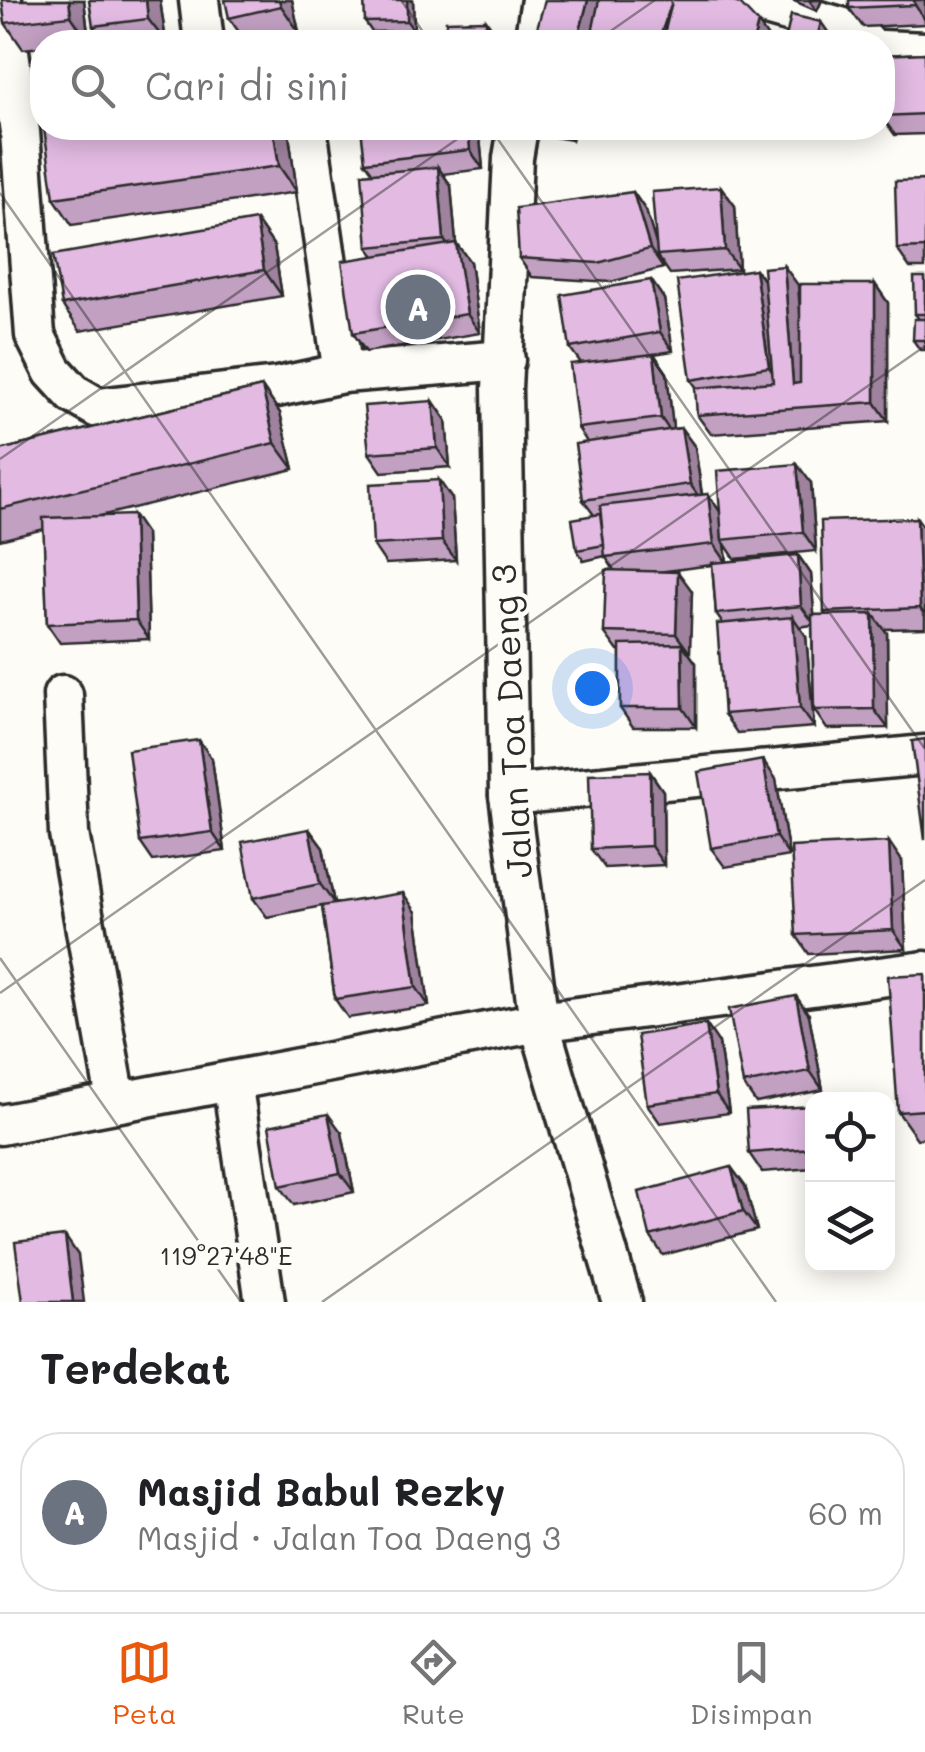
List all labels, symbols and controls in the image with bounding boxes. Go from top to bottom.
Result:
search box [30,30,895,140]
icon: search [65,58,120,113]
text: Cari di sini [145,60,349,110]
pin: A [386,270,450,344]
street label: Jalan Toa Daeng 3 [479,563,541,879]
your location [567,663,618,714]
map controls [805,1092,895,1272]
button: locate [805,1092,895,1182]
button: layers [805,1182,895,1272]
text: 119°27'48"E [159,1239,293,1271]
text: Terdekat [40,1340,230,1395]
text: Masjid Babul Rezky [137,1466,505,1516]
text: A [63,1491,86,1533]
text: 60 m [808,1491,883,1533]
text: Masjid · Jalan Toa Daeng 3 [137,1516,561,1558]
tab: Peta [113,1635,177,1731]
tab: Rute [402,1635,465,1731]
tab: Disimpan [690,1635,812,1731]

